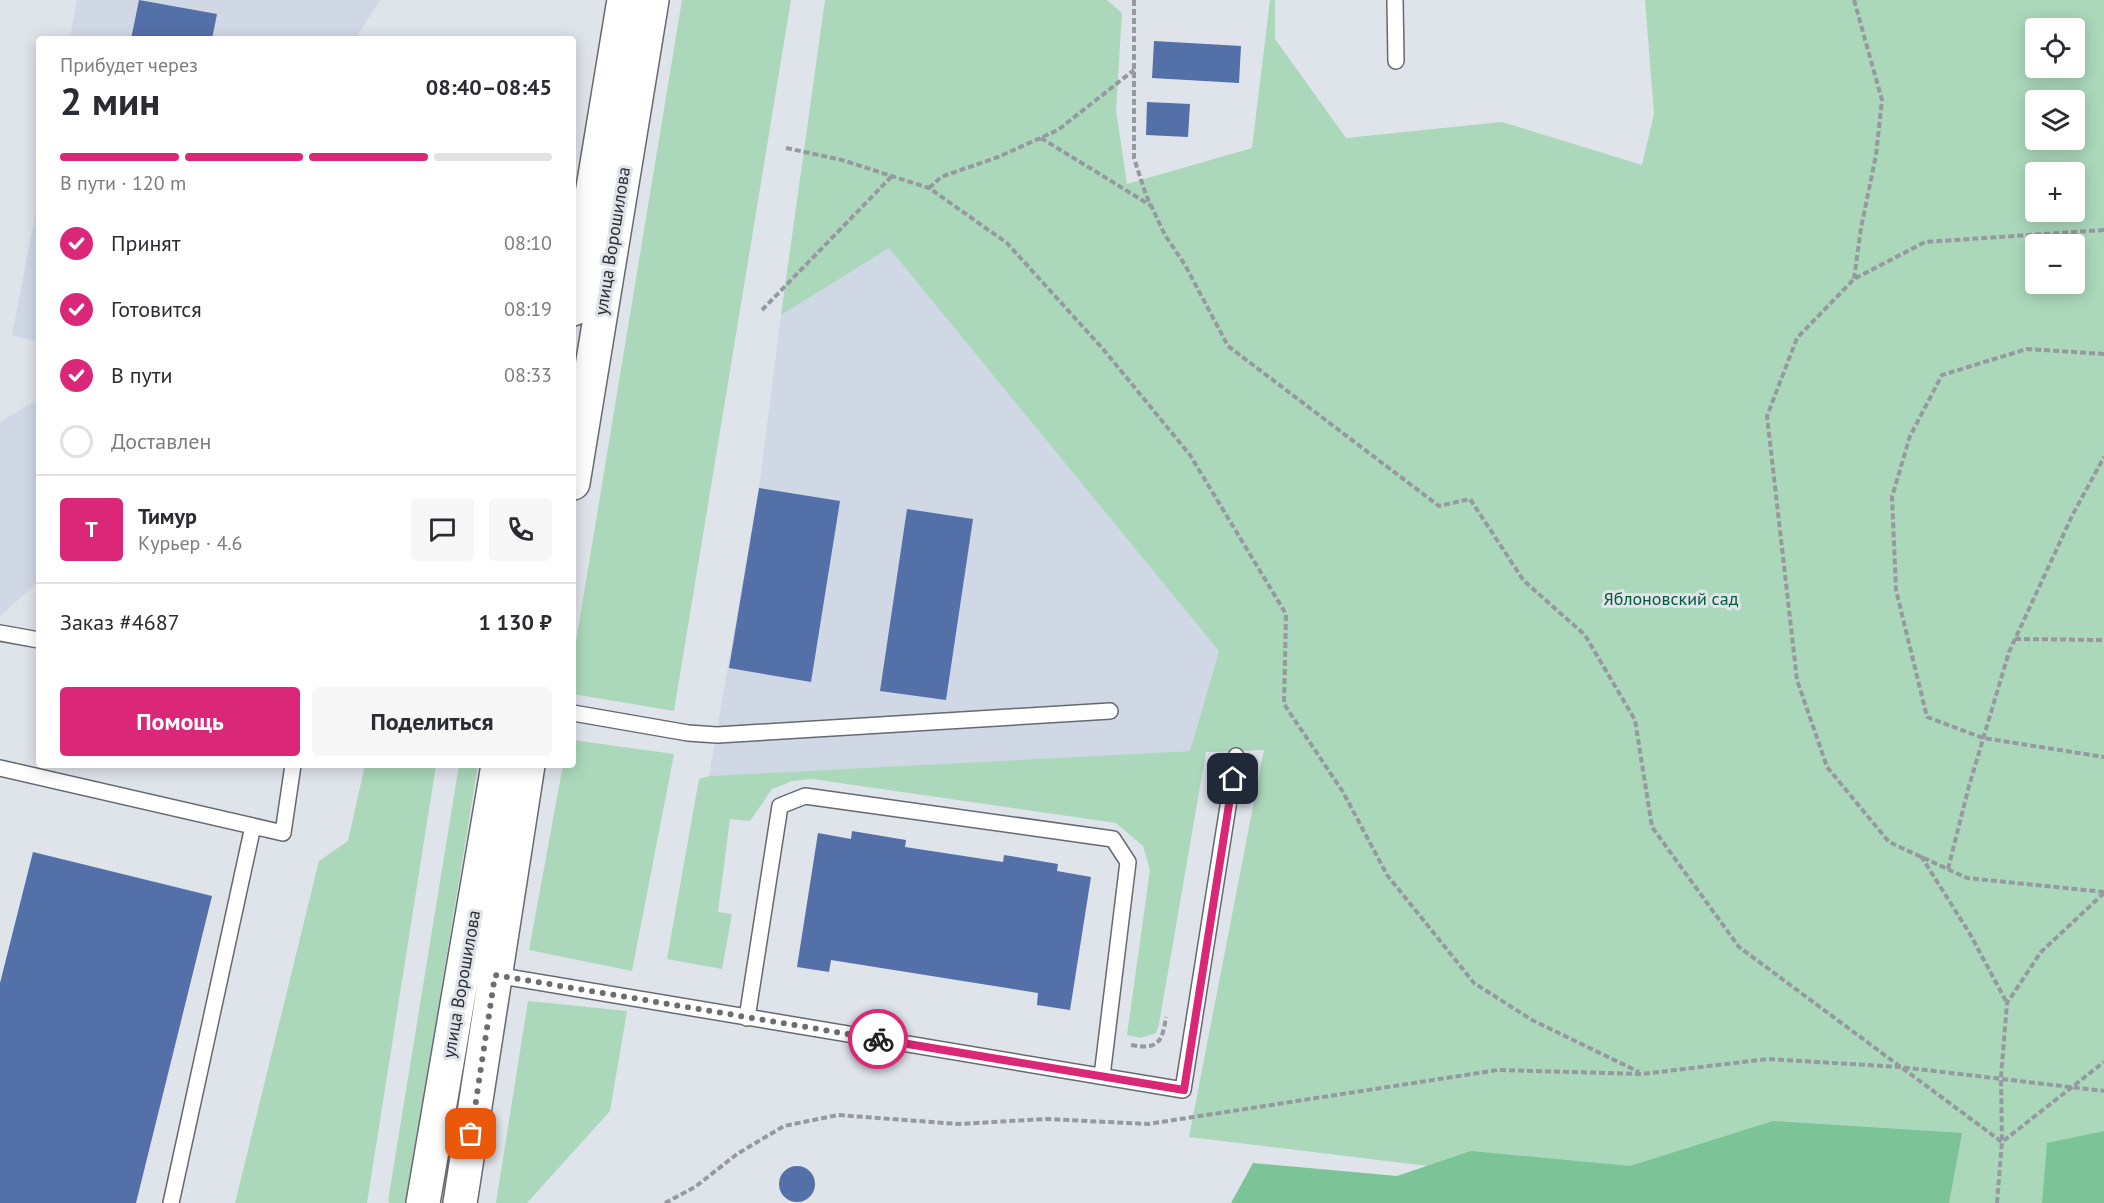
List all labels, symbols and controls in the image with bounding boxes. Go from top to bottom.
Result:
map controls [2025,18,2085,294]
button: locate [2025,18,2085,78]
text: Прибудет через [60,52,198,78]
text: 08:40–08:45 [426,73,552,101]
text: 2 мин [60,75,160,126]
button: layers [2025,90,2085,150]
button: + [2025,162,2085,222]
street label: улица Ворошилова [589,165,635,317]
text: В пути · 120 m [60,170,186,196]
icon: check [60,227,93,260]
text: Принят [111,229,181,257]
text: 08:10 [504,230,552,256]
button: − [2025,234,2085,294]
icon: check [60,293,93,326]
text: Готовится [111,295,202,323]
text: 08:19 [504,296,552,322]
icon: check [60,359,93,392]
text: В пути [111,361,173,389]
text: 08:33 [504,362,552,388]
text: Доставлен [111,427,211,455]
button: chat [411,498,474,561]
button: phone [489,498,552,561]
text: Тимур [138,502,197,530]
text: Т [85,515,98,543]
text: Курьер · 4.6 [138,530,242,556]
park label: Яблоновский сад [1604,587,1739,610]
text: Заказ #4687 [60,608,180,636]
text: 1 130 ₽ [478,608,552,636]
button: Помощь [60,687,300,756]
button: Поделиться [312,687,552,756]
pin [1207,753,1258,804]
icon: home [1216,762,1249,795]
street label: улица Ворошилова [437,908,485,1060]
courier [848,1009,908,1069]
icon: bike [862,1023,895,1056]
pin [445,1108,496,1159]
icon: bag [454,1117,487,1150]

